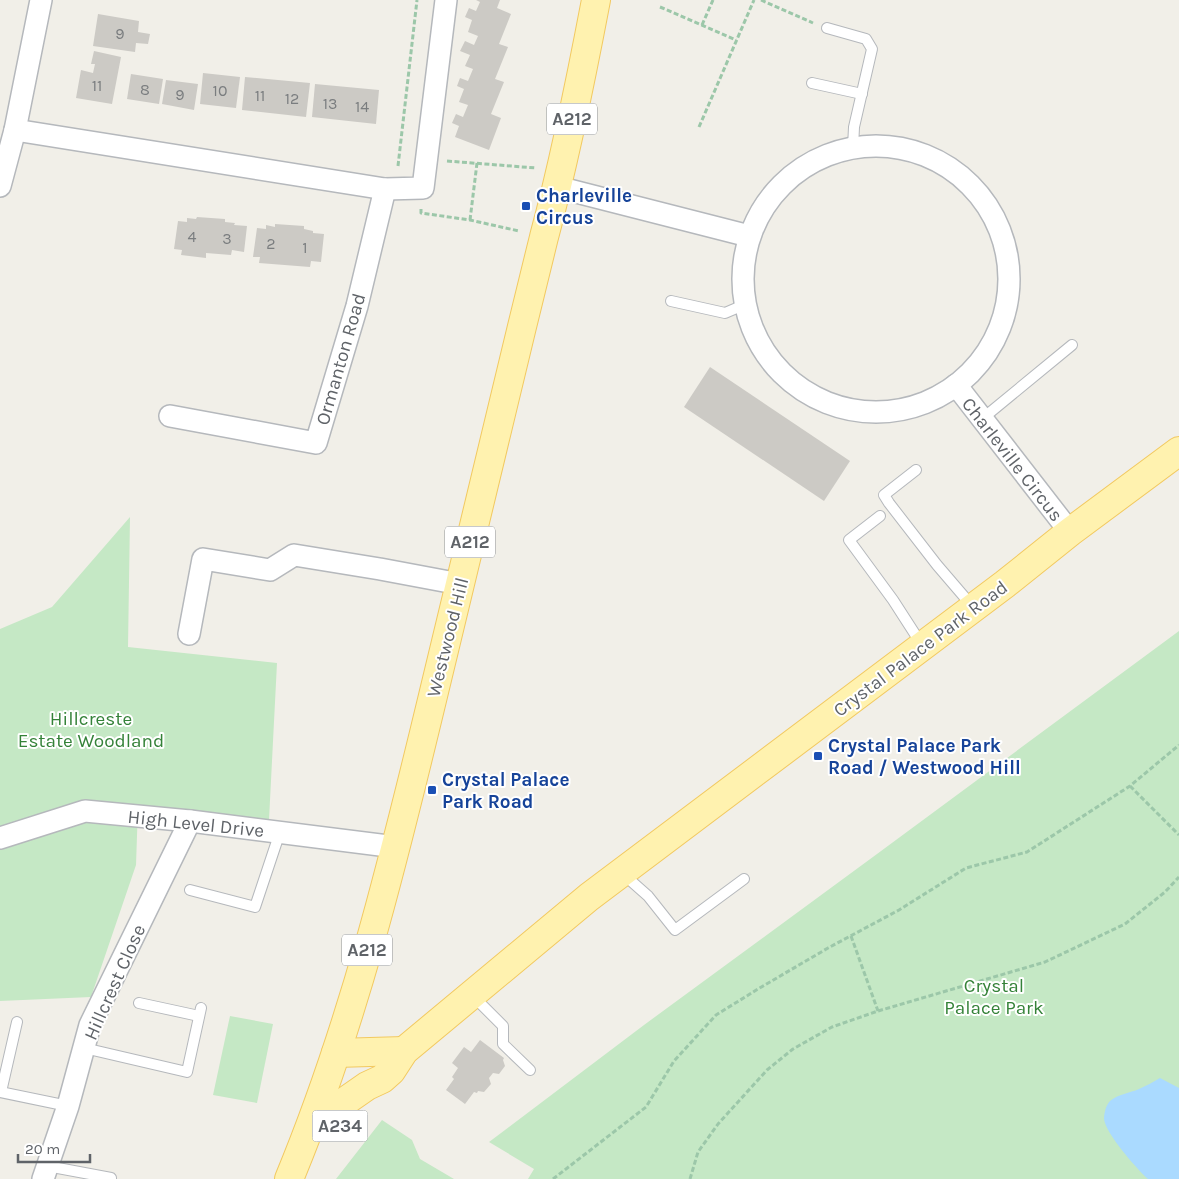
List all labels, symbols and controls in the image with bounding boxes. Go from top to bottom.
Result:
house number: 9 [115,24,125,43]
house number: 11 [92,76,102,95]
house number: 8 [140,80,150,99]
house number: 10 [213,81,227,100]
house number: 9 [175,85,185,104]
house number: 11 [255,86,265,105]
house number: 12 [285,89,299,108]
house number: 13 [323,94,337,113]
house number: 14 [355,97,369,116]
road number: A212 [547,104,597,134]
place label: Charleville Circus [536,185,632,229]
marker: Charleville Circus [520,200,532,212]
house number: 4 [188,227,197,246]
house number: 3 [222,229,232,248]
house number: 2 [266,234,276,253]
house number: 1 [302,238,308,257]
street label: Ormanton Road [312,291,370,428]
street label: Charleville Circus [957,393,1067,526]
road number: A212 [445,526,495,558]
street label: Westwood Hill [422,575,473,699]
street label: Crystal Palace Park Road [829,576,1012,722]
park label: Hillcreste Estate Woodland [18,708,164,752]
place label: Crystal Palace Park Road / Westwood Hill [828,735,1021,779]
marker: Crystal Palace Park Road / Westwood Hill [812,750,824,762]
place label: Crystal Palace Park Road [442,769,569,813]
marker: Crystal Palace Park Road [426,784,438,796]
street label: High Level Drive [127,806,265,842]
street label: Hillcrest Close [80,921,150,1044]
road number: A212 [342,934,392,966]
park label: Crystal Palace Park [944,975,1044,1019]
road number: A234 [312,1110,368,1142]
scale bar [18,1132,90,1164]
text: 20 m [25,1140,60,1158]

